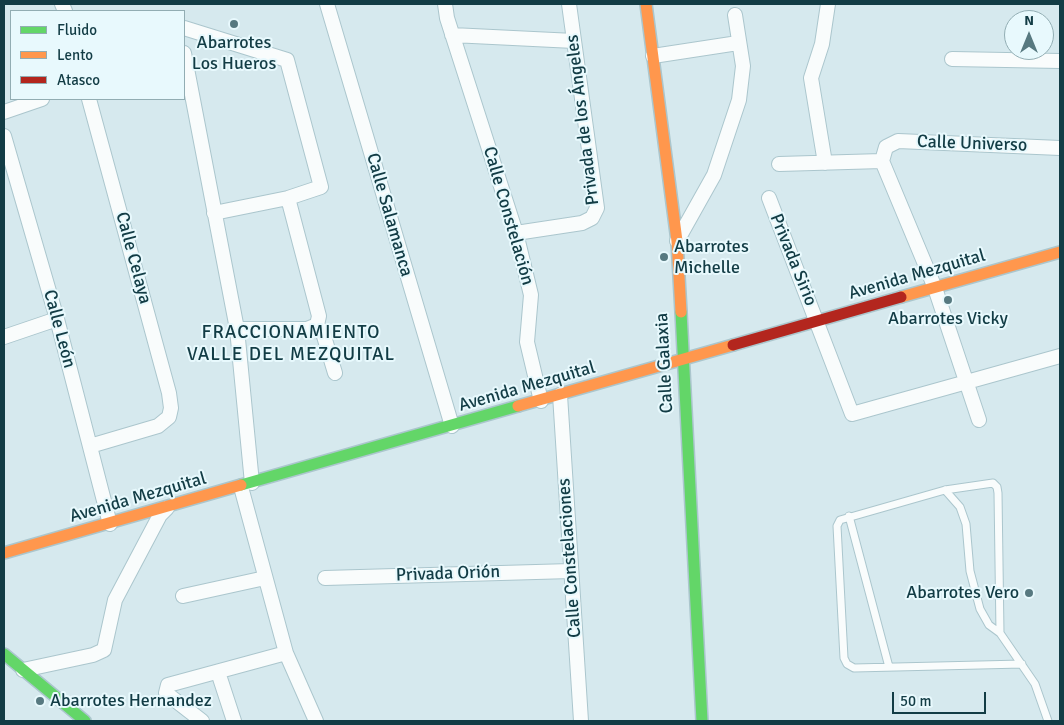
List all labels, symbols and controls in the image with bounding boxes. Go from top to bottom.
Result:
legend [10,10,185,100]
north arrow [1004,10,1054,60]
text: N [1024,12,1034,29]
marker: Abarrotes Los Hueros [228,18,240,30]
text: Fluido [57,21,97,39]
place label: Abarrotes Los Hueros [192,32,276,74]
street label: Privada de los Ángeles [562,34,604,206]
text: Lento [57,46,93,64]
text: Atasco [57,71,100,89]
street label: Calle Universo [916,131,1028,157]
street label: Calle Constelación [478,144,538,288]
street label: Calle Salamanca [361,151,417,279]
street label: Calle Celaya [110,210,156,306]
street label: Privada Sirio [765,211,821,309]
place label: Abarrotes Michelle [674,236,749,278]
street label: Avenida Mezquital [846,245,988,305]
marker: Abarrotes Michelle [658,251,670,263]
street label: Calle León [38,287,80,371]
marker: Abarrotes Vicky [942,294,954,306]
place label: Abarrotes Vicky [888,308,1008,330]
street label: Calle Galaxia [652,312,678,414]
district label: FRACCIONAMIENTO VALLE DEL MEZQUITAL [184,322,398,366]
street label: Avenida Mezquital [456,357,598,417]
street label: Avenida Mezquital [67,468,209,528]
street label: Calle Constelaciones [554,477,586,639]
street label: Privada Orión [396,561,500,587]
place label: Abarrotes Vero [906,582,1019,604]
marker: Abarrotes Vero [1023,587,1035,599]
scale bar [894,682,988,714]
place label: Abarrotes Hernandez [50,690,212,712]
text: 50 m [900,692,931,710]
marker: Abarrotes Hernandez [34,695,46,707]

